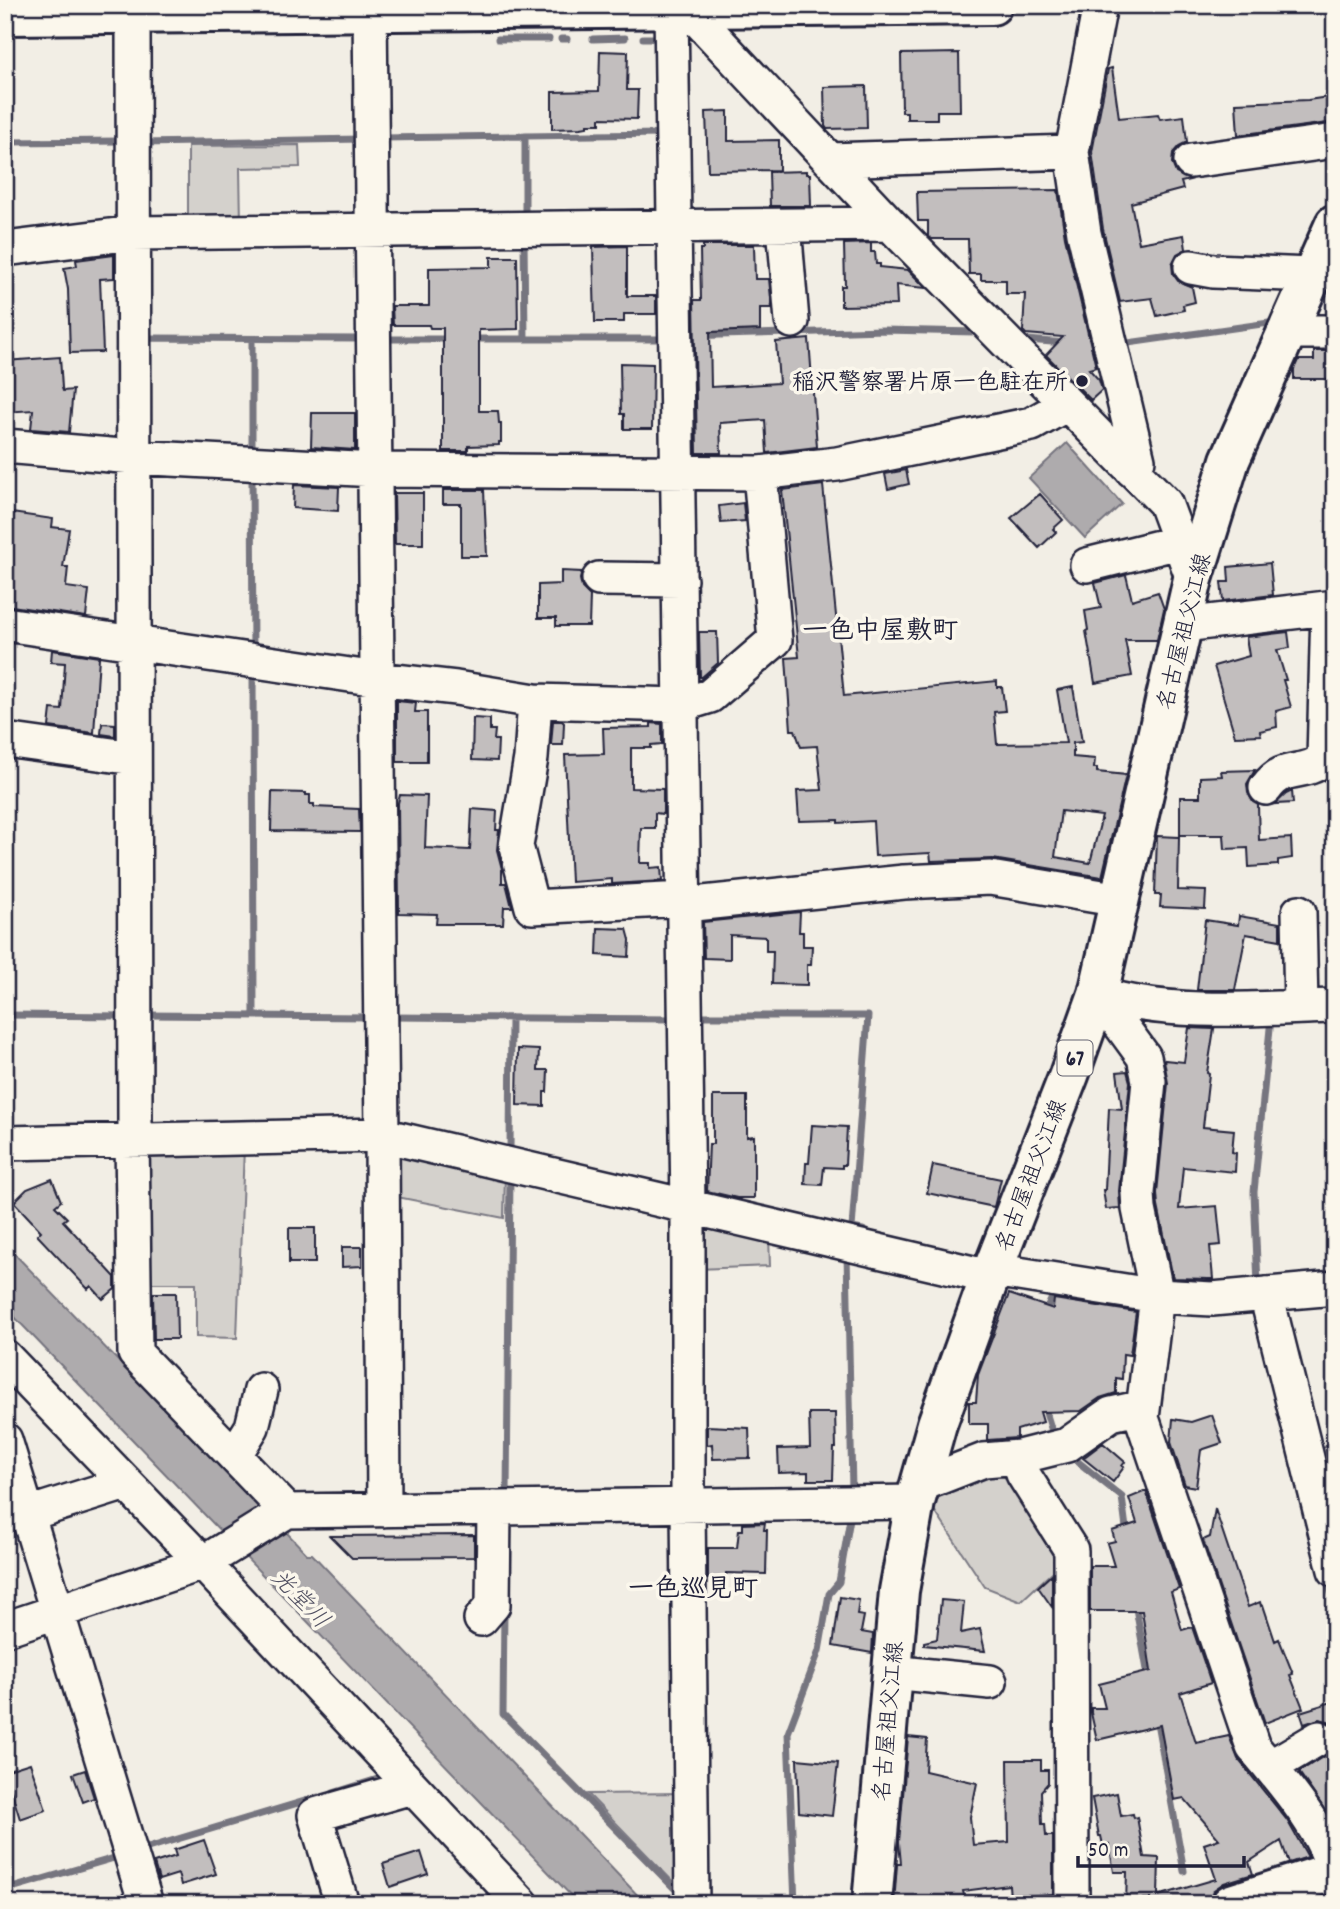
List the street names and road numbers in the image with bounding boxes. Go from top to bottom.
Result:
street label: 名古屋祖父江線 [1151,550,1222,714]
road number: 67 [1058,1040,1092,1076]
street label: 名古屋祖父江線 [989,1095,1078,1257]
street label: 名古屋祖父江線 [867,1640,914,1803]

